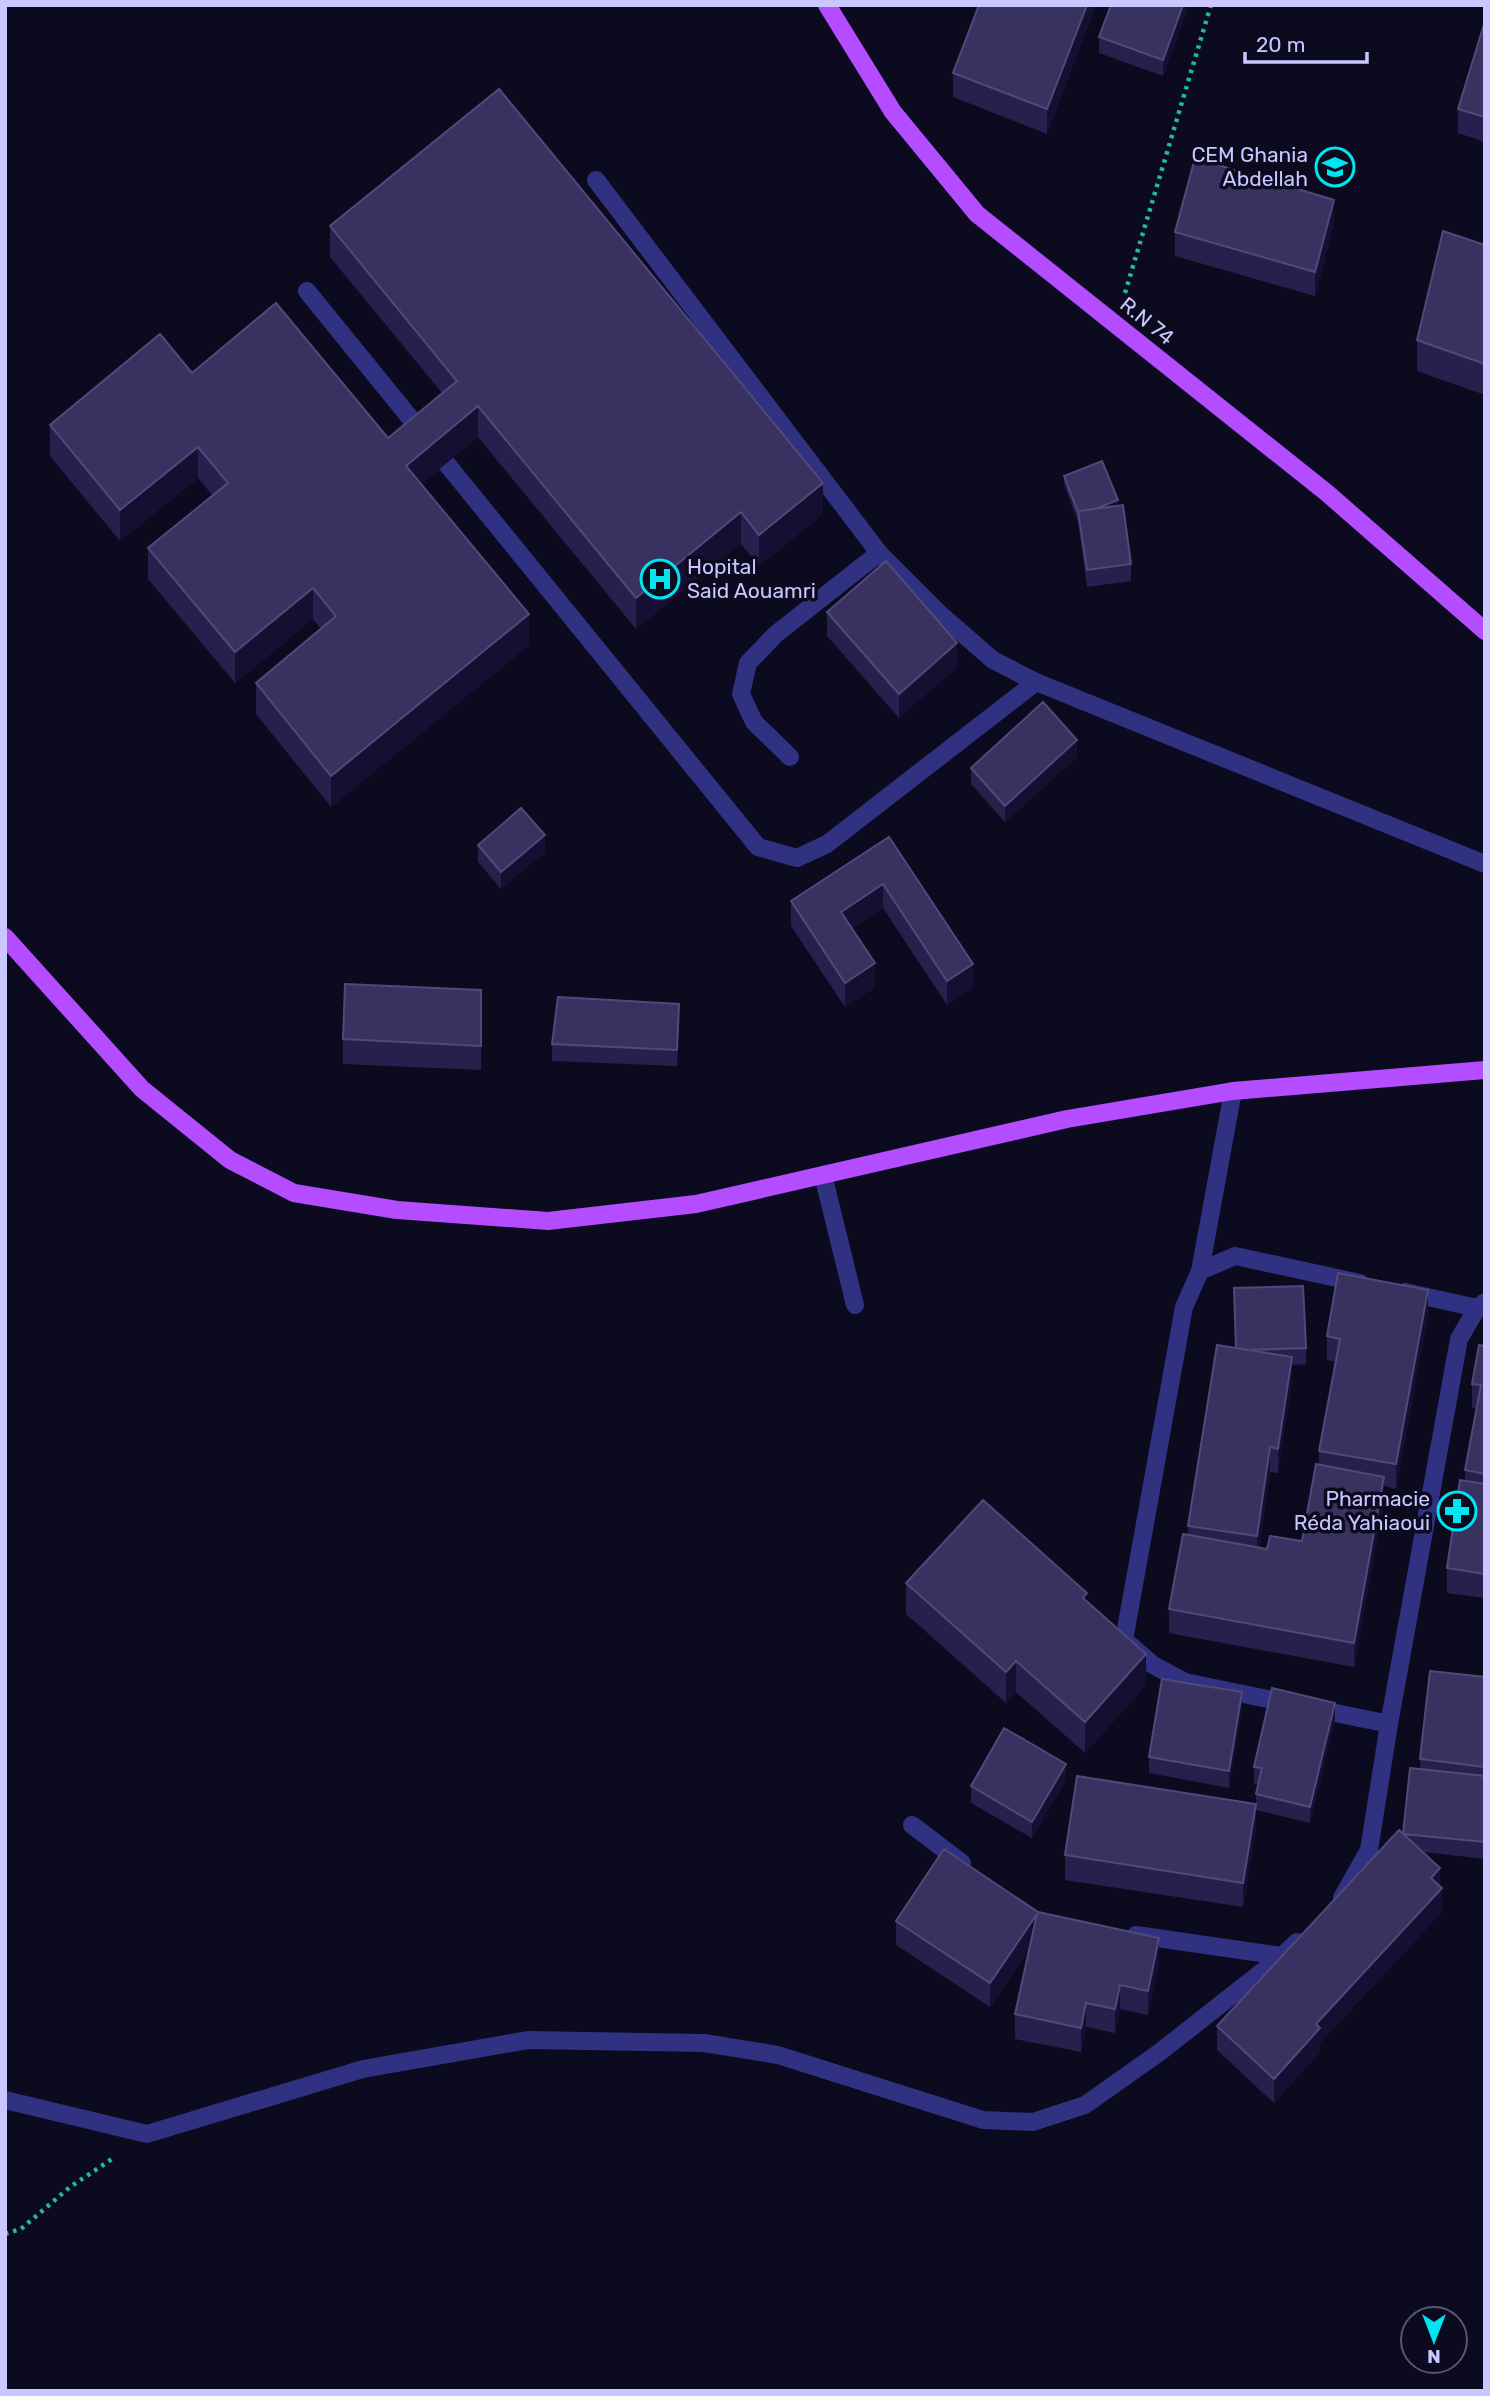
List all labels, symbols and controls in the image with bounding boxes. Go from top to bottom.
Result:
scale bar [1245,21,1368,65]
text: 20 m [1256,32,1305,57]
place label: CEM Ghania Abdellah [1191,142,1308,191]
school or university icon: CEM Ghania Abdellah [1314,146,1356,188]
street label: R.N 74 [1115,291,1179,350]
place label: Hopital Said Aouamri [687,554,816,603]
hospital icon: Hopital Said Aouamri [639,558,681,600]
place label: Pharmacie Réda Yahiaoui [1294,1486,1430,1535]
pharmacy icon: Pharmacie Réda Yahiaoui [1436,1490,1478,1532]
north arrow [1399,2305,1469,2375]
text: N [1427,2345,1441,2368]

